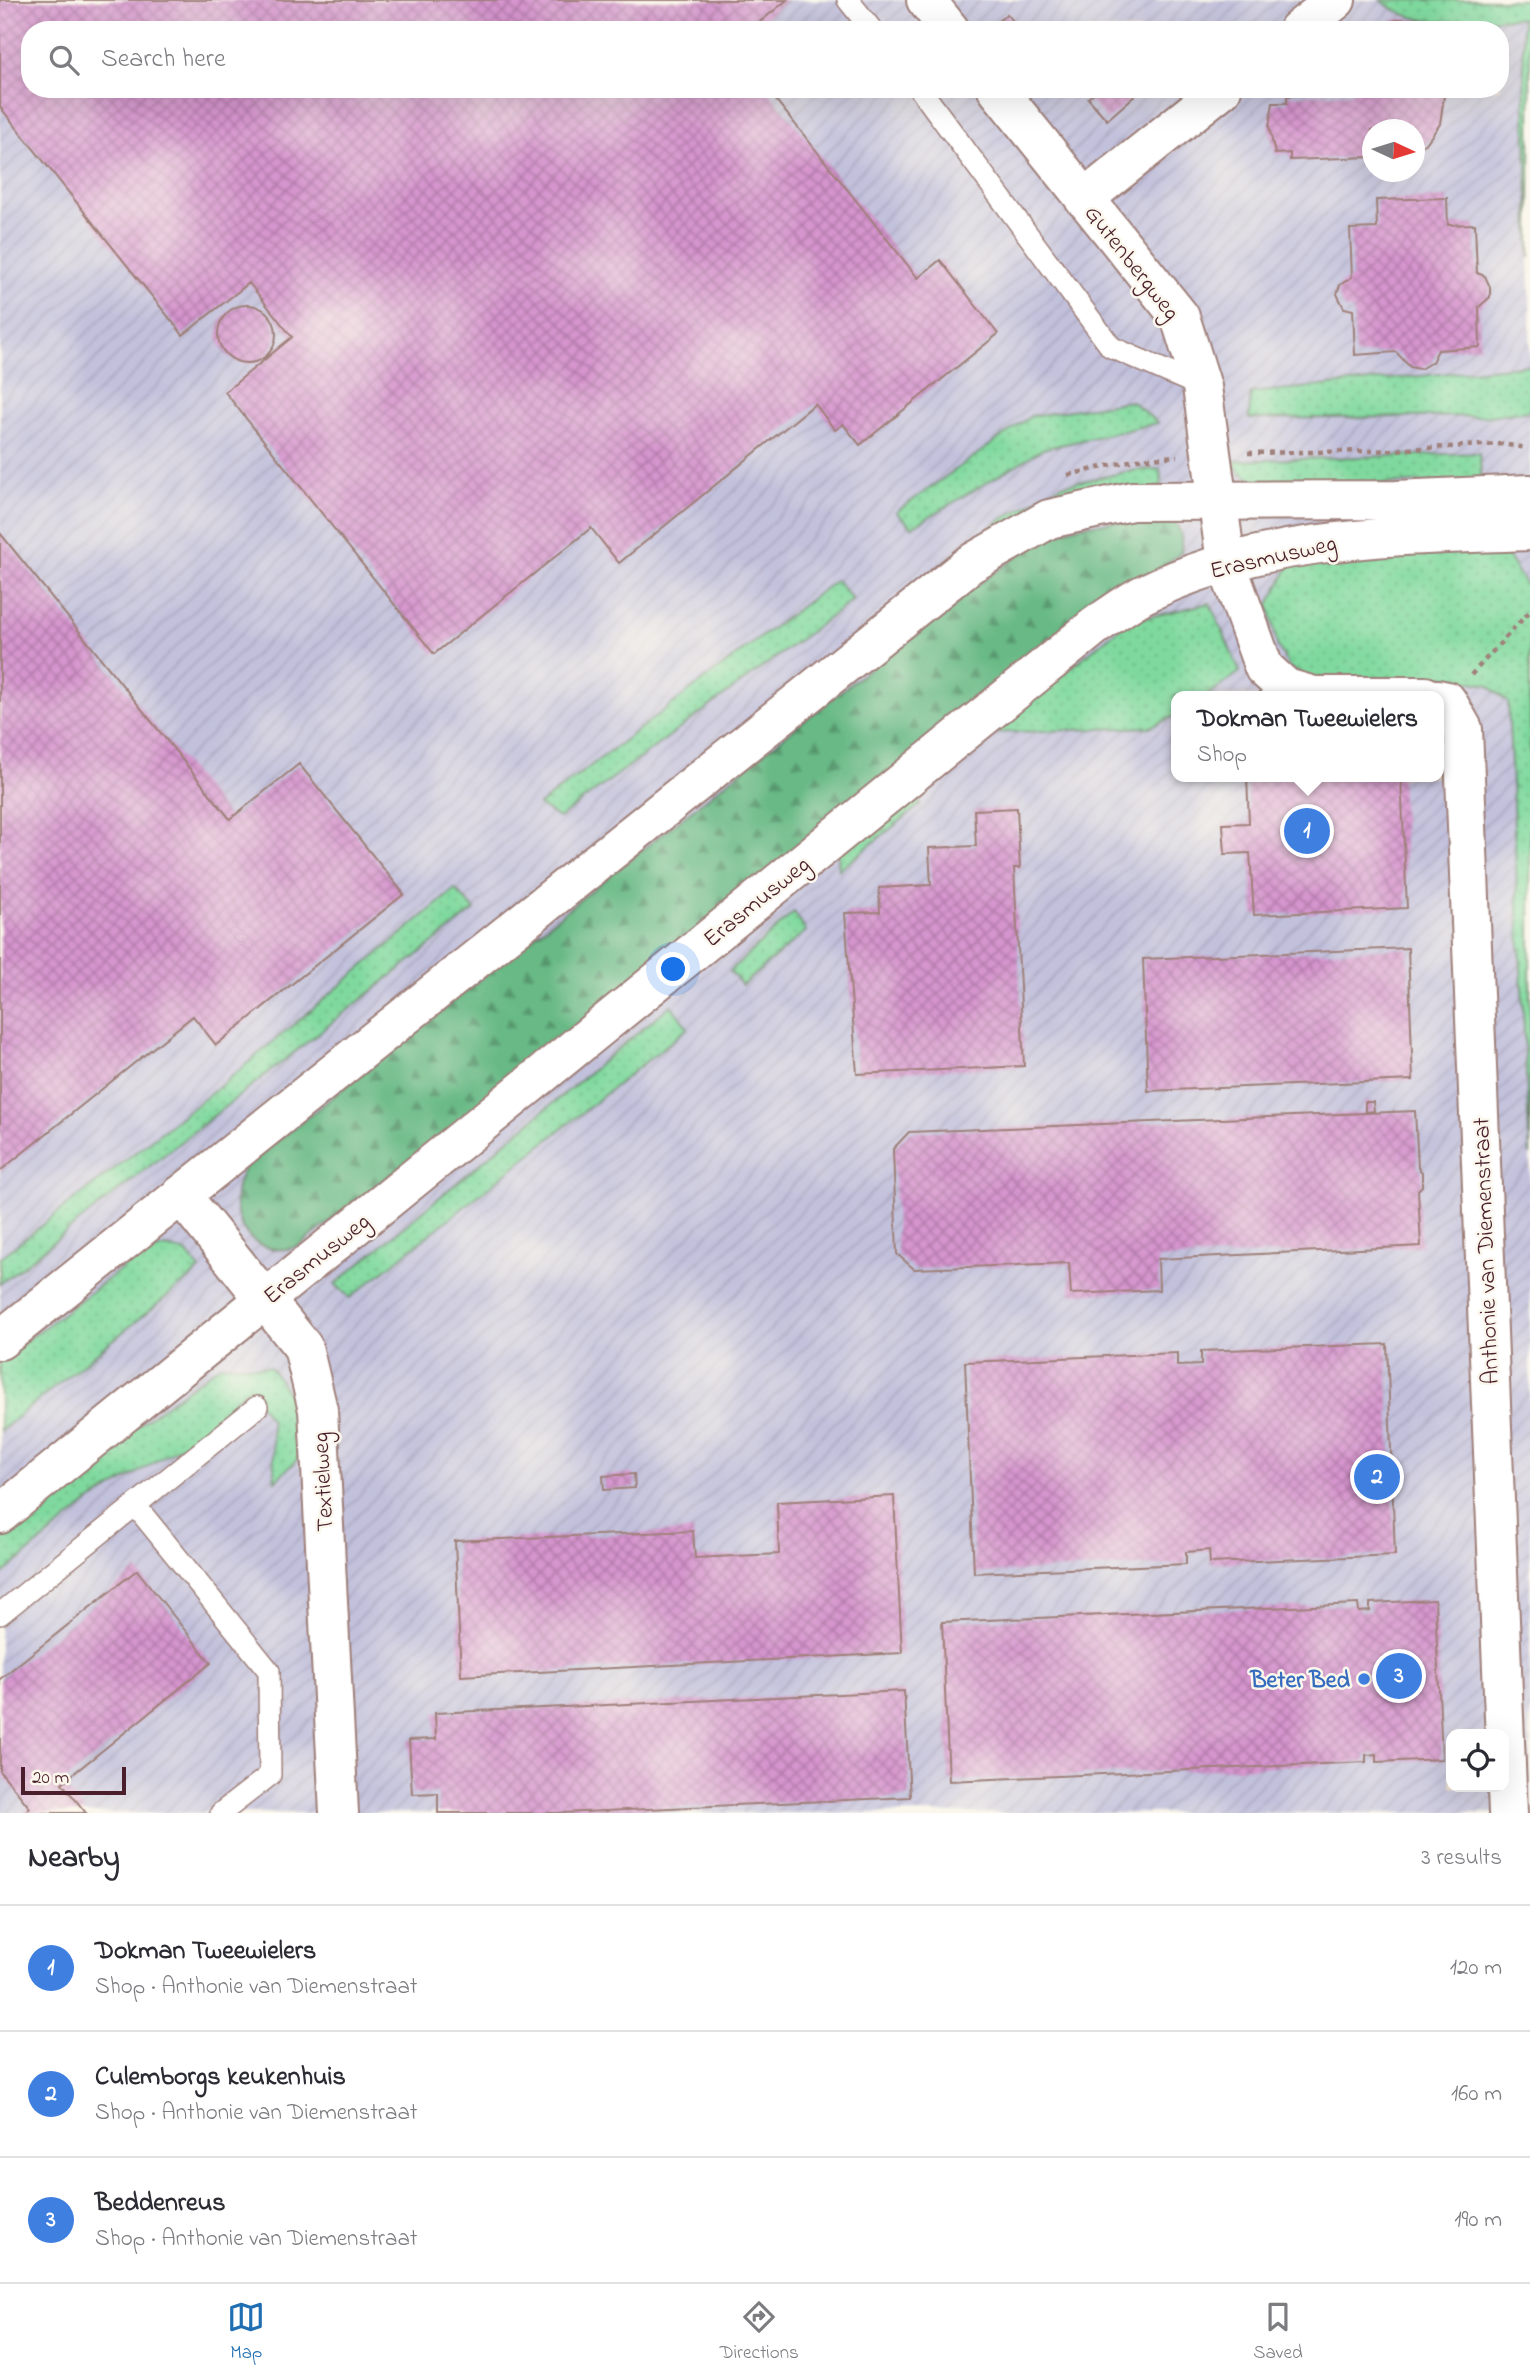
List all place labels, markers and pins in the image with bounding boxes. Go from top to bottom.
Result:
pin: 1 [1284,805,1330,857]
pin: 2 [1354,1451,1400,1503]
pin: 3 [1376,1650,1422,1702]
place label: Beter Bed [1249,1664,1351,1699]
marker: Beter Bed [1356,1671,1372,1687]

